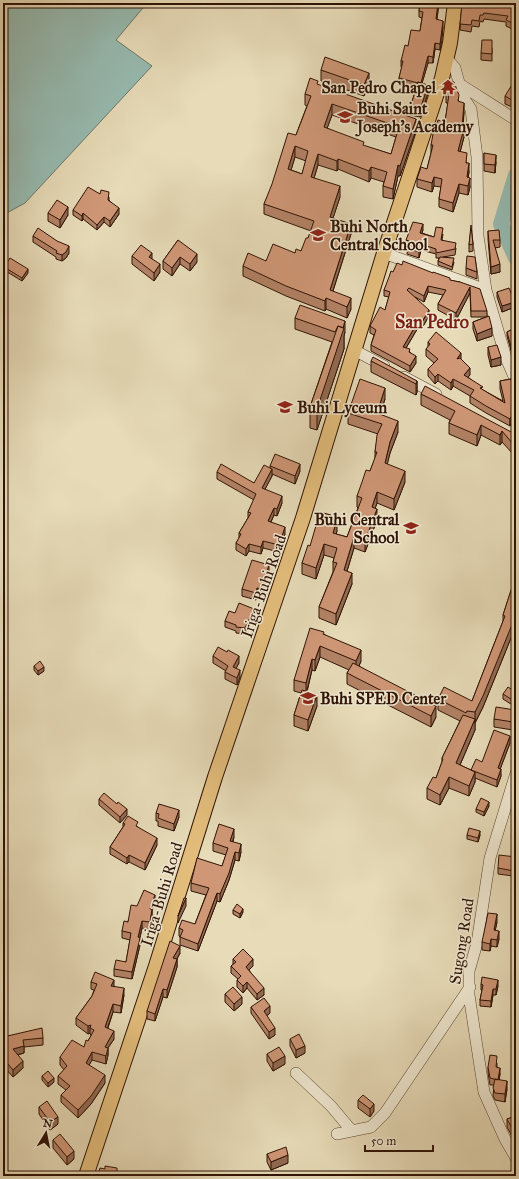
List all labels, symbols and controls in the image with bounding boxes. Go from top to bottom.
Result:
place label: San Pedro Chapel [321,78,437,98]
temple icon: San Pedro Chapel [439,78,457,96]
place label: Buhi Saint Joseph's Academy [355,99,475,137]
school or university icon: Buhi Saint Joseph's Academy [336,108,354,126]
place label: Buhi North Central School [330,217,428,254]
school or university icon: Buhi North Central School [309,226,327,244]
district label: San Pedro [395,311,469,333]
school or university icon: Buhi Lyceum [276,398,294,416]
place label: Buhi Lyceum [297,398,388,418]
place label: Buhi Central School [314,510,400,547]
school or university icon: Buhi Central School [402,519,420,537]
street label: Iriga-Buhi Road [237,532,291,641]
school or university icon: Buhi SPED Center [299,689,317,707]
place label: Buhi SPED Center [320,689,447,708]
street label: Iriga-Buhi Road [137,840,187,949]
street label: Sugong Road [445,897,479,986]
north arrow [26,1113,66,1153]
text: N [42,1116,54,1131]
scale bar [365,1127,433,1153]
text: 50 m [371,1134,396,1148]

